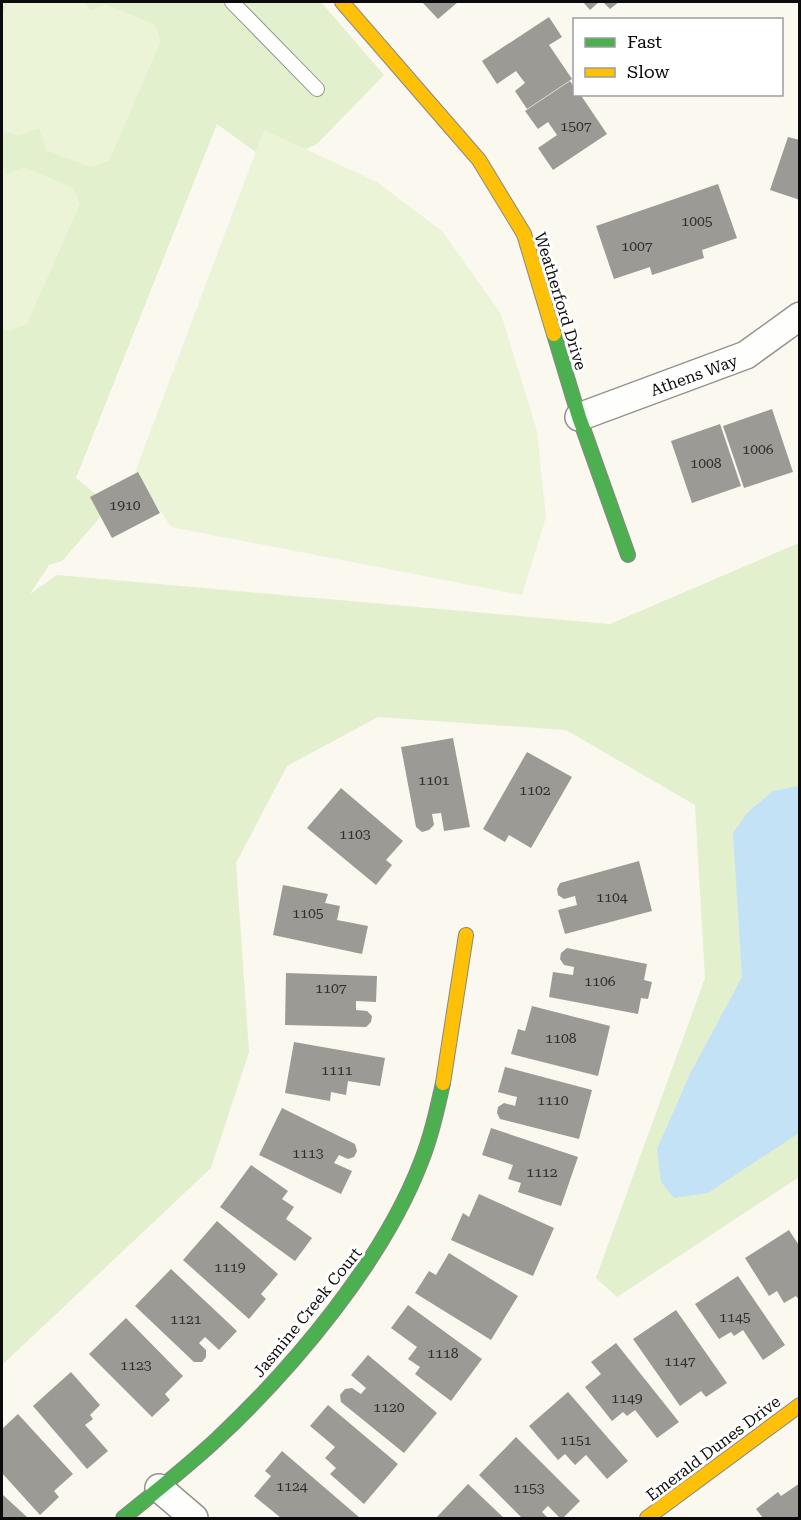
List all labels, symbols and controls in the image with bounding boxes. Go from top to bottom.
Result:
legend [573,18,783,96]
text: Fast [627,31,662,52]
text: Slow [627,61,669,82]
house number: 1507 [560,118,592,134]
house number: 1005 [681,213,713,229]
street label: Weatherford Drive [531,230,591,372]
house number: 1007 [621,238,653,254]
street label: Athens Way [648,351,741,400]
house number: 1006 [742,441,774,457]
house number: 1008 [690,455,722,471]
house number: 1910 [109,497,141,513]
house number: 1101 [418,772,450,788]
house number: 1102 [519,782,551,798]
house number: 1103 [339,826,371,842]
house number: 1104 [596,889,628,905]
house number: 1105 [292,905,324,921]
house number: 1106 [584,973,616,989]
house number: 1107 [315,980,347,996]
house number: 1108 [545,1030,577,1046]
house number: 1111 [321,1062,353,1078]
house number: 1110 [537,1092,569,1108]
house number: 1113 [292,1145,324,1161]
house number: 1112 [526,1164,558,1180]
street label: Jasmine Creek Court [249,1244,366,1381]
house number: 1119 [214,1259,246,1275]
house number: 1145 [719,1309,751,1325]
house number: 1121 [170,1311,202,1327]
house number: 1118 [427,1345,459,1361]
house number: 1147 [664,1353,696,1369]
house number: 1123 [120,1357,152,1373]
house number: 1149 [611,1390,643,1406]
street label: Emerald Dunes Drive [643,1392,784,1505]
house number: 1120 [373,1399,405,1415]
house number: 1151 [560,1432,592,1448]
house number: 1124 [276,1478,308,1494]
house number: 1153 [513,1480,545,1496]

